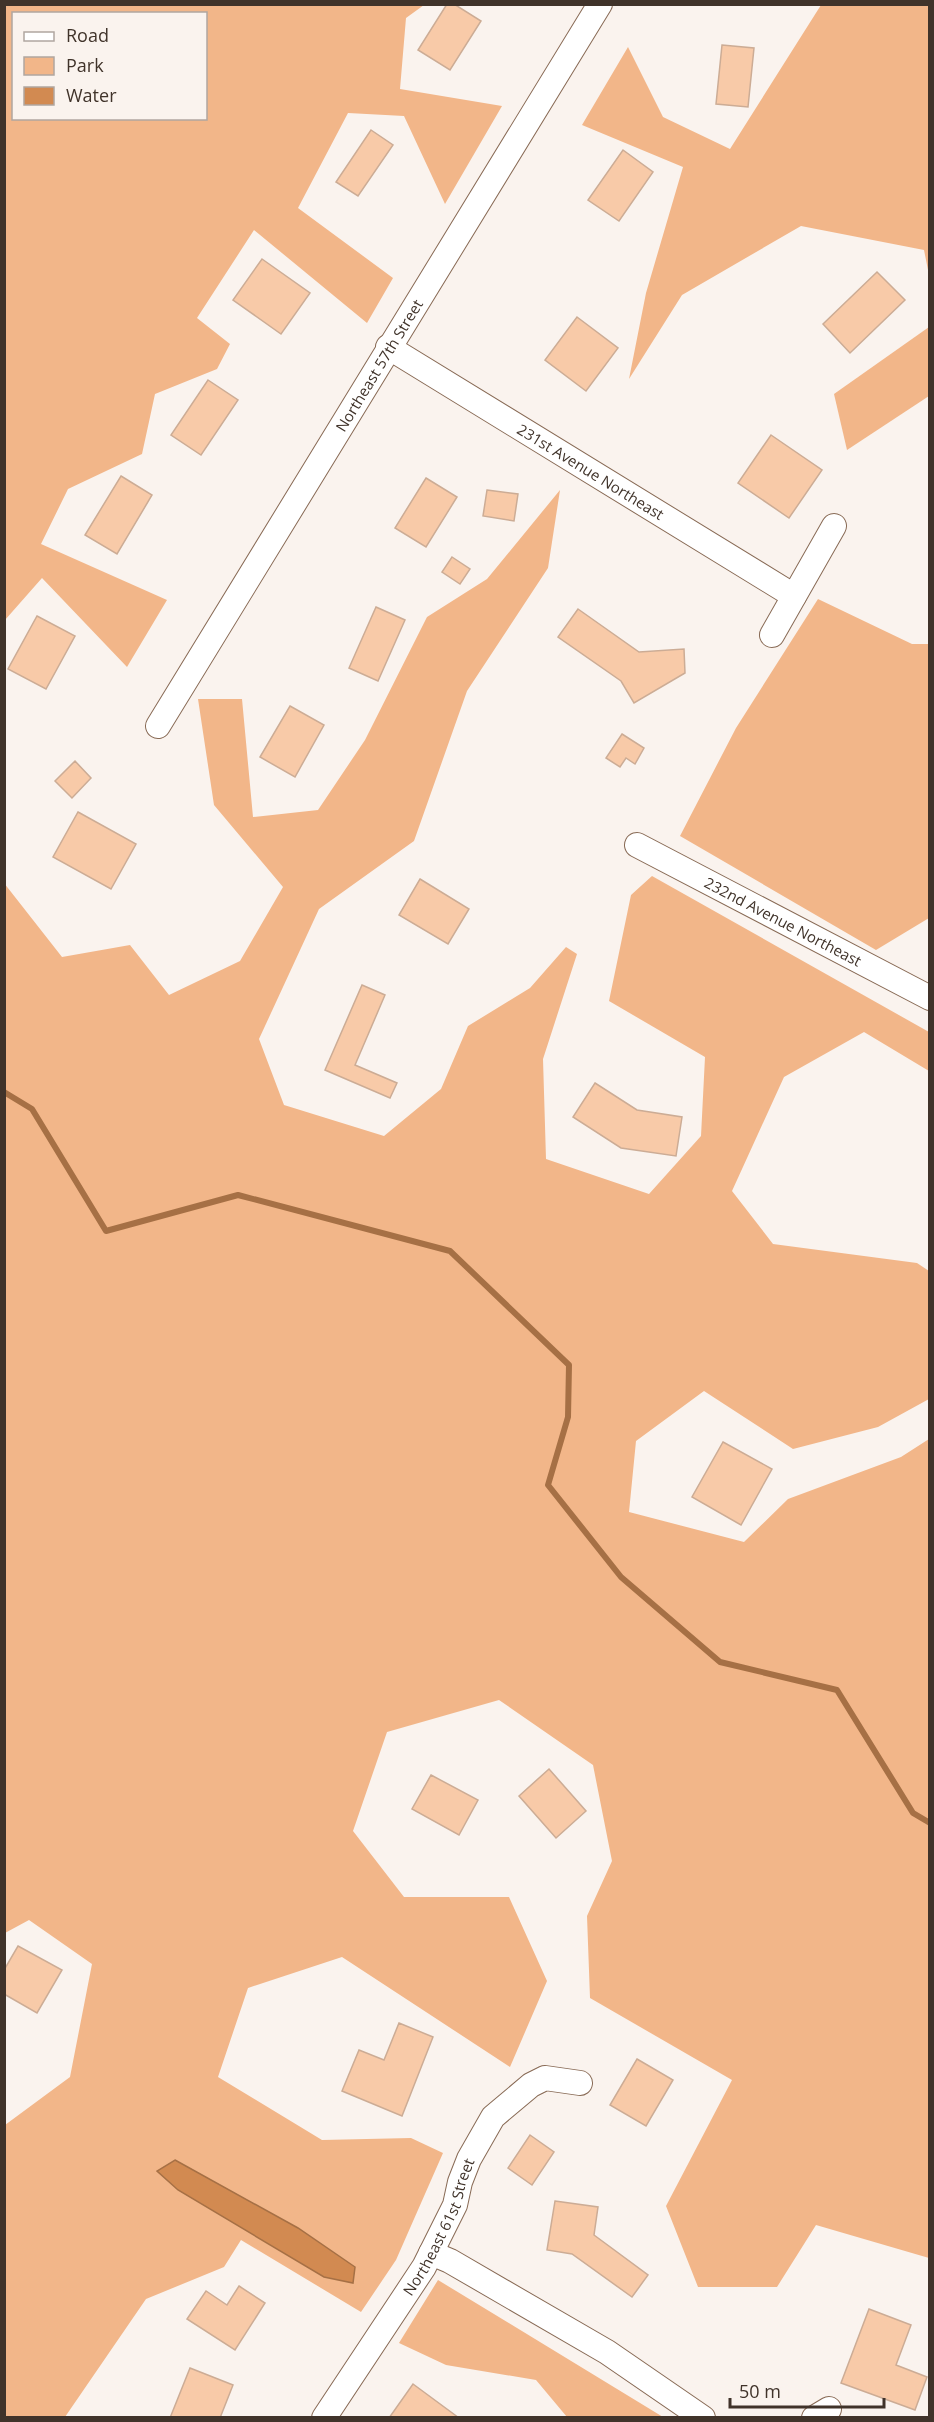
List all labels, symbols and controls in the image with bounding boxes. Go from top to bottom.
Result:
legend [12,12,207,120]
text: Road [66,23,109,47]
text: Park [66,53,104,77]
text: Water [66,83,117,107]
street label: Northeast 57th Street [331,295,427,435]
street label: 231st Avenue Northeast [514,419,668,524]
street label: 232nd Avenue Northeast [701,872,865,971]
street label: Northeast 61st Street [398,2155,478,2299]
scale bar [730,2371,884,2409]
text: 50 m [739,2379,781,2403]

